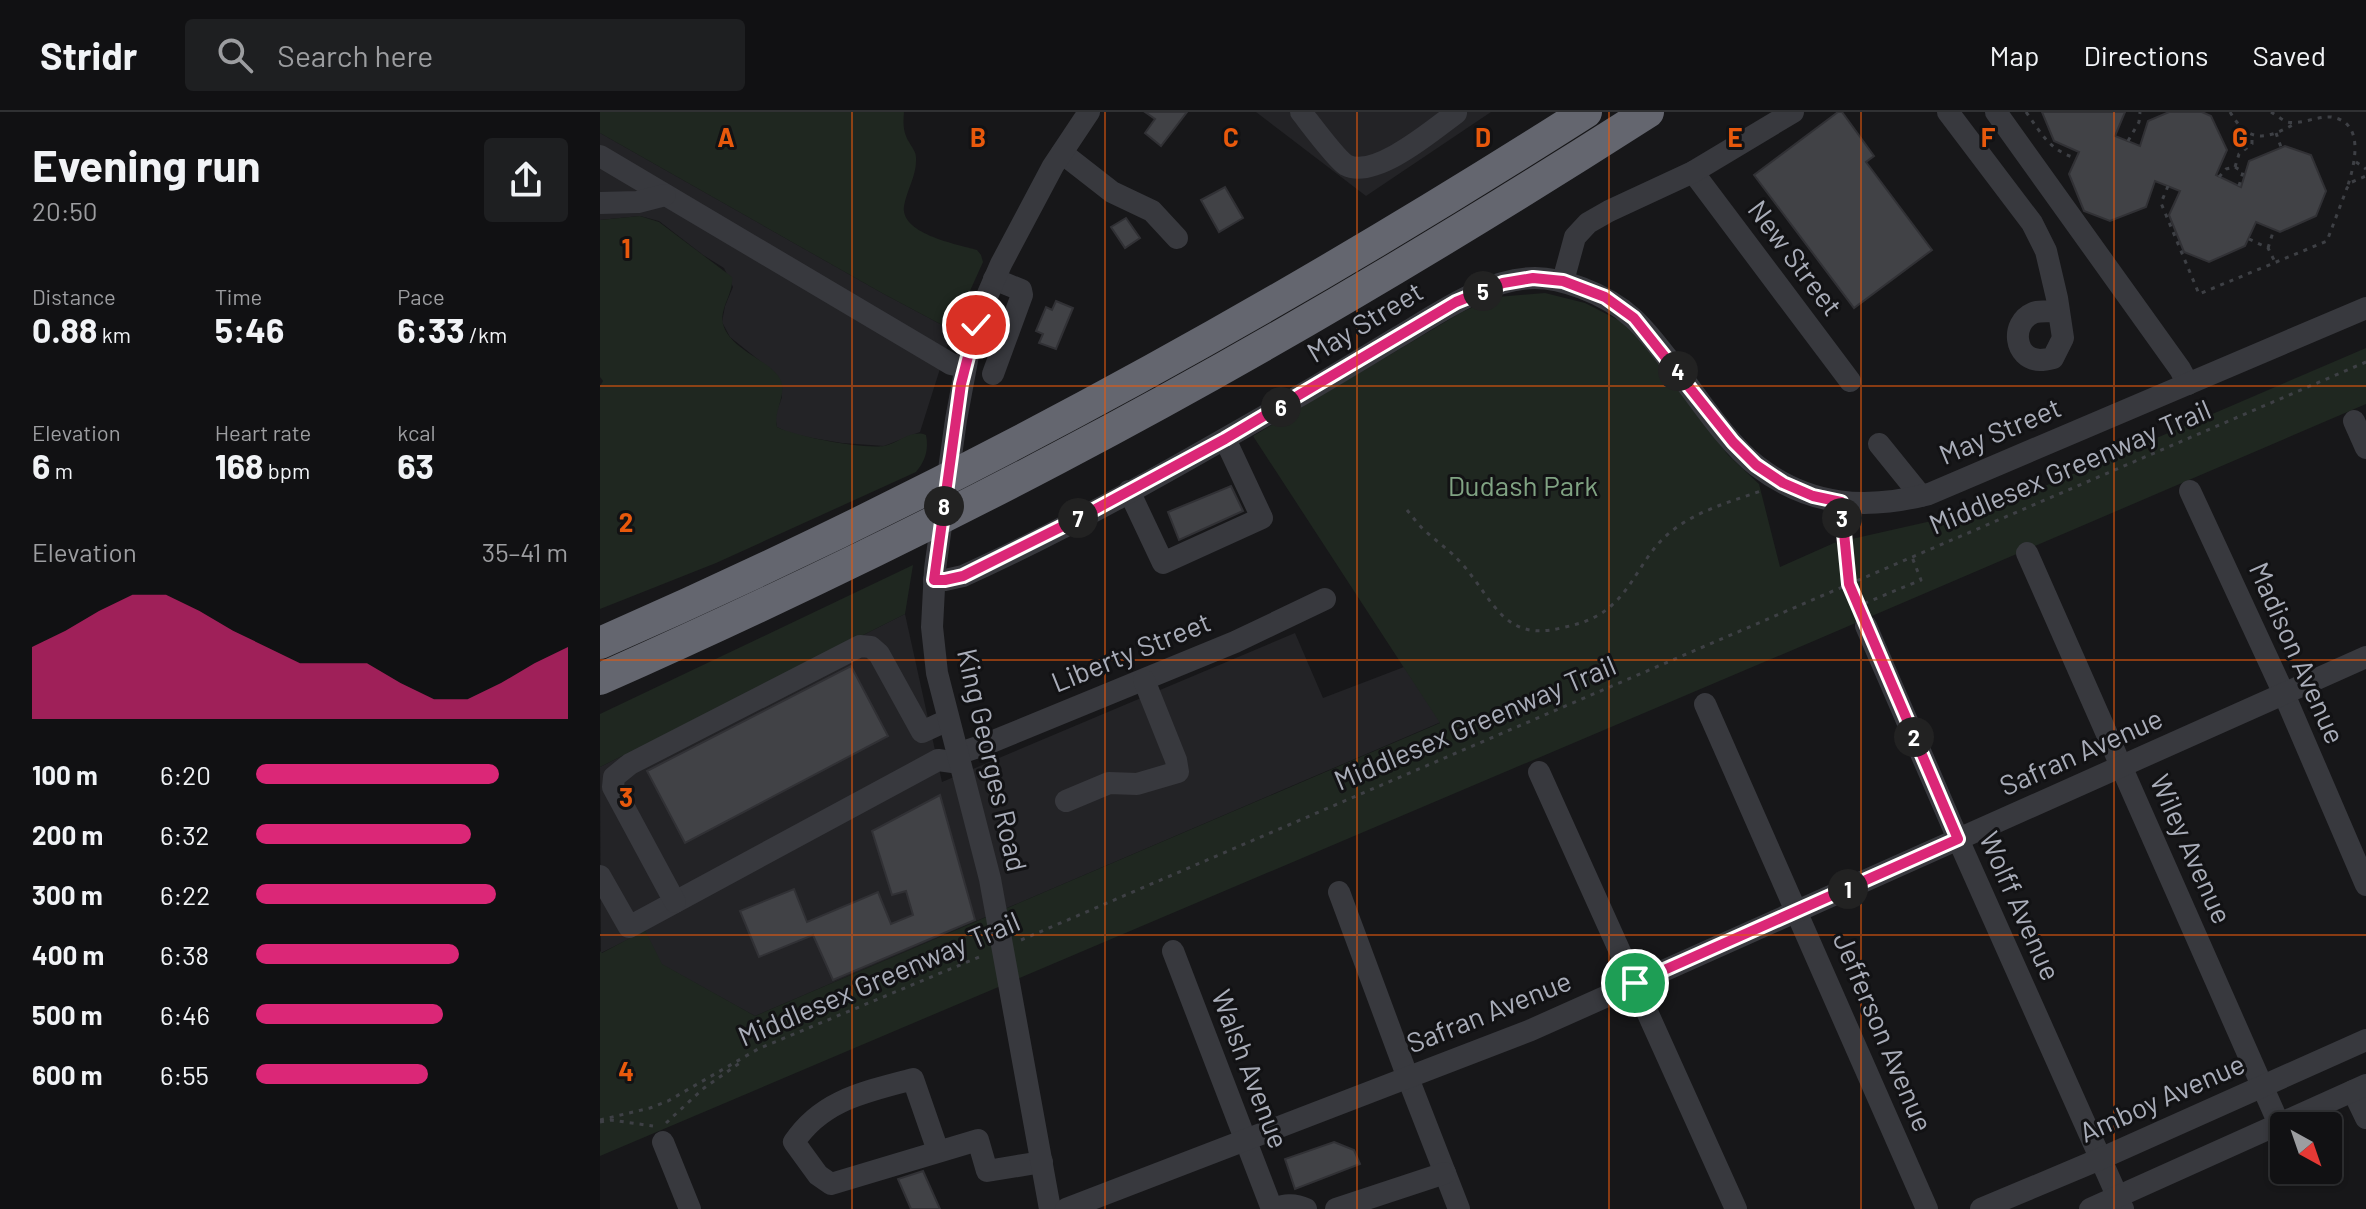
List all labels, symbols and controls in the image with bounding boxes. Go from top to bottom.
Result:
search box [185,19,745,91]
text: Stridr [40,32,137,78]
icon: search [213,33,257,77]
text: Search here [277,37,433,73]
text: Map [1990,38,2039,72]
text: Directions [2083,38,2209,72]
text: Saved [2253,38,2326,72]
text: A [717,121,735,152]
text: B [970,121,986,152]
text: C [1223,121,1239,152]
text: D [1475,121,1491,152]
text: E [1727,121,1743,152]
text: F [1981,121,1996,152]
text: G [2232,121,2248,152]
text: Evening run [32,138,261,191]
button: share [484,138,568,222]
street label: New Street [1741,193,1850,322]
text: 20:50 [32,195,98,226]
text: 1 [621,232,631,263]
pin: 5 [1463,271,1503,311]
street label: May Street [1300,273,1429,369]
text: 5 [1477,278,1489,304]
text: Distance [32,283,116,309]
text: Time [215,283,262,309]
text: Pace [397,283,445,309]
pin [942,291,1010,359]
icon: check [954,303,998,347]
text: 0.88 [32,309,97,350]
text: 5:46 [215,309,284,350]
text: 6:33 [397,309,465,350]
text: km [97,321,131,347]
text: /km [465,321,507,347]
pin: 4 [1658,351,1698,391]
text: 4 [1671,358,1685,384]
pin: 6 [1261,387,1301,427]
street label: May Street [1934,389,2066,471]
street label: Middlesex Greenway Trail [1924,391,2216,541]
text: 6 [1275,394,1287,420]
text: Elevation [32,419,121,445]
text: Heart rate [215,419,311,445]
text: kcal [397,419,436,445]
text: 6 [32,445,50,486]
text: 168 [215,445,263,486]
text: 63 [397,445,434,486]
text: m [50,457,73,483]
text: bpm [263,457,310,483]
park label: Dudash Park [1448,468,1598,502]
pin: 8 [924,486,964,526]
text: 8 [938,493,950,519]
pin: 7 [1058,498,1098,538]
pin: 3 [1822,498,1862,538]
text: 7 [1073,505,1083,531]
text: 3 [1836,505,1848,531]
text: 2 [619,506,633,537]
text: Elevation [32,536,137,567]
text: 35–41 m [482,536,568,567]
street label: Madison Avenue [2243,557,2353,749]
street label: Liberty Street [1046,604,1215,698]
street label: King Georges Road [951,645,1035,875]
street label: Middlesex Greenway Trail [1329,647,1621,797]
street label: Safran Avenue [1994,700,2167,802]
pin: 2 [1894,717,1934,757]
text: 2 [1908,724,1920,750]
text: 100 m [32,759,98,790]
text: 6:20 [160,759,211,790]
street label: Wiley Avenue [2144,768,2240,929]
text: 3 [619,781,633,812]
text: 200 m [32,819,103,850]
text: 6:32 [160,819,210,850]
street label: Wolff Avenue [1973,826,2069,985]
pin: 1 [1828,869,1868,909]
text: 1 [1844,876,1852,902]
text: 300 m [32,879,103,910]
text: 6:22 [160,879,210,910]
street label: Middlesex Greenway Trail [733,903,1025,1053]
street label: Jefferson Avenue [1827,927,1941,1136]
text: 400 m [32,939,104,970]
text: 6:38 [160,939,209,970]
pin [1601,949,1669,1017]
icon: arrive [1613,961,1657,1005]
street label: Safran Avenue [1401,963,1576,1060]
street label: Walsh Avenue [1205,985,1297,1153]
text: 500 m [32,999,103,1030]
text: 6:46 [160,999,210,1030]
street label: Amboy Avenue [2074,1045,2250,1149]
text: 4 [618,1055,634,1086]
text: 600 m [32,1059,103,1090]
text: 6:55 [160,1059,209,1090]
north arrow [2270,1112,2342,1184]
map controls [2270,1112,2342,1184]

